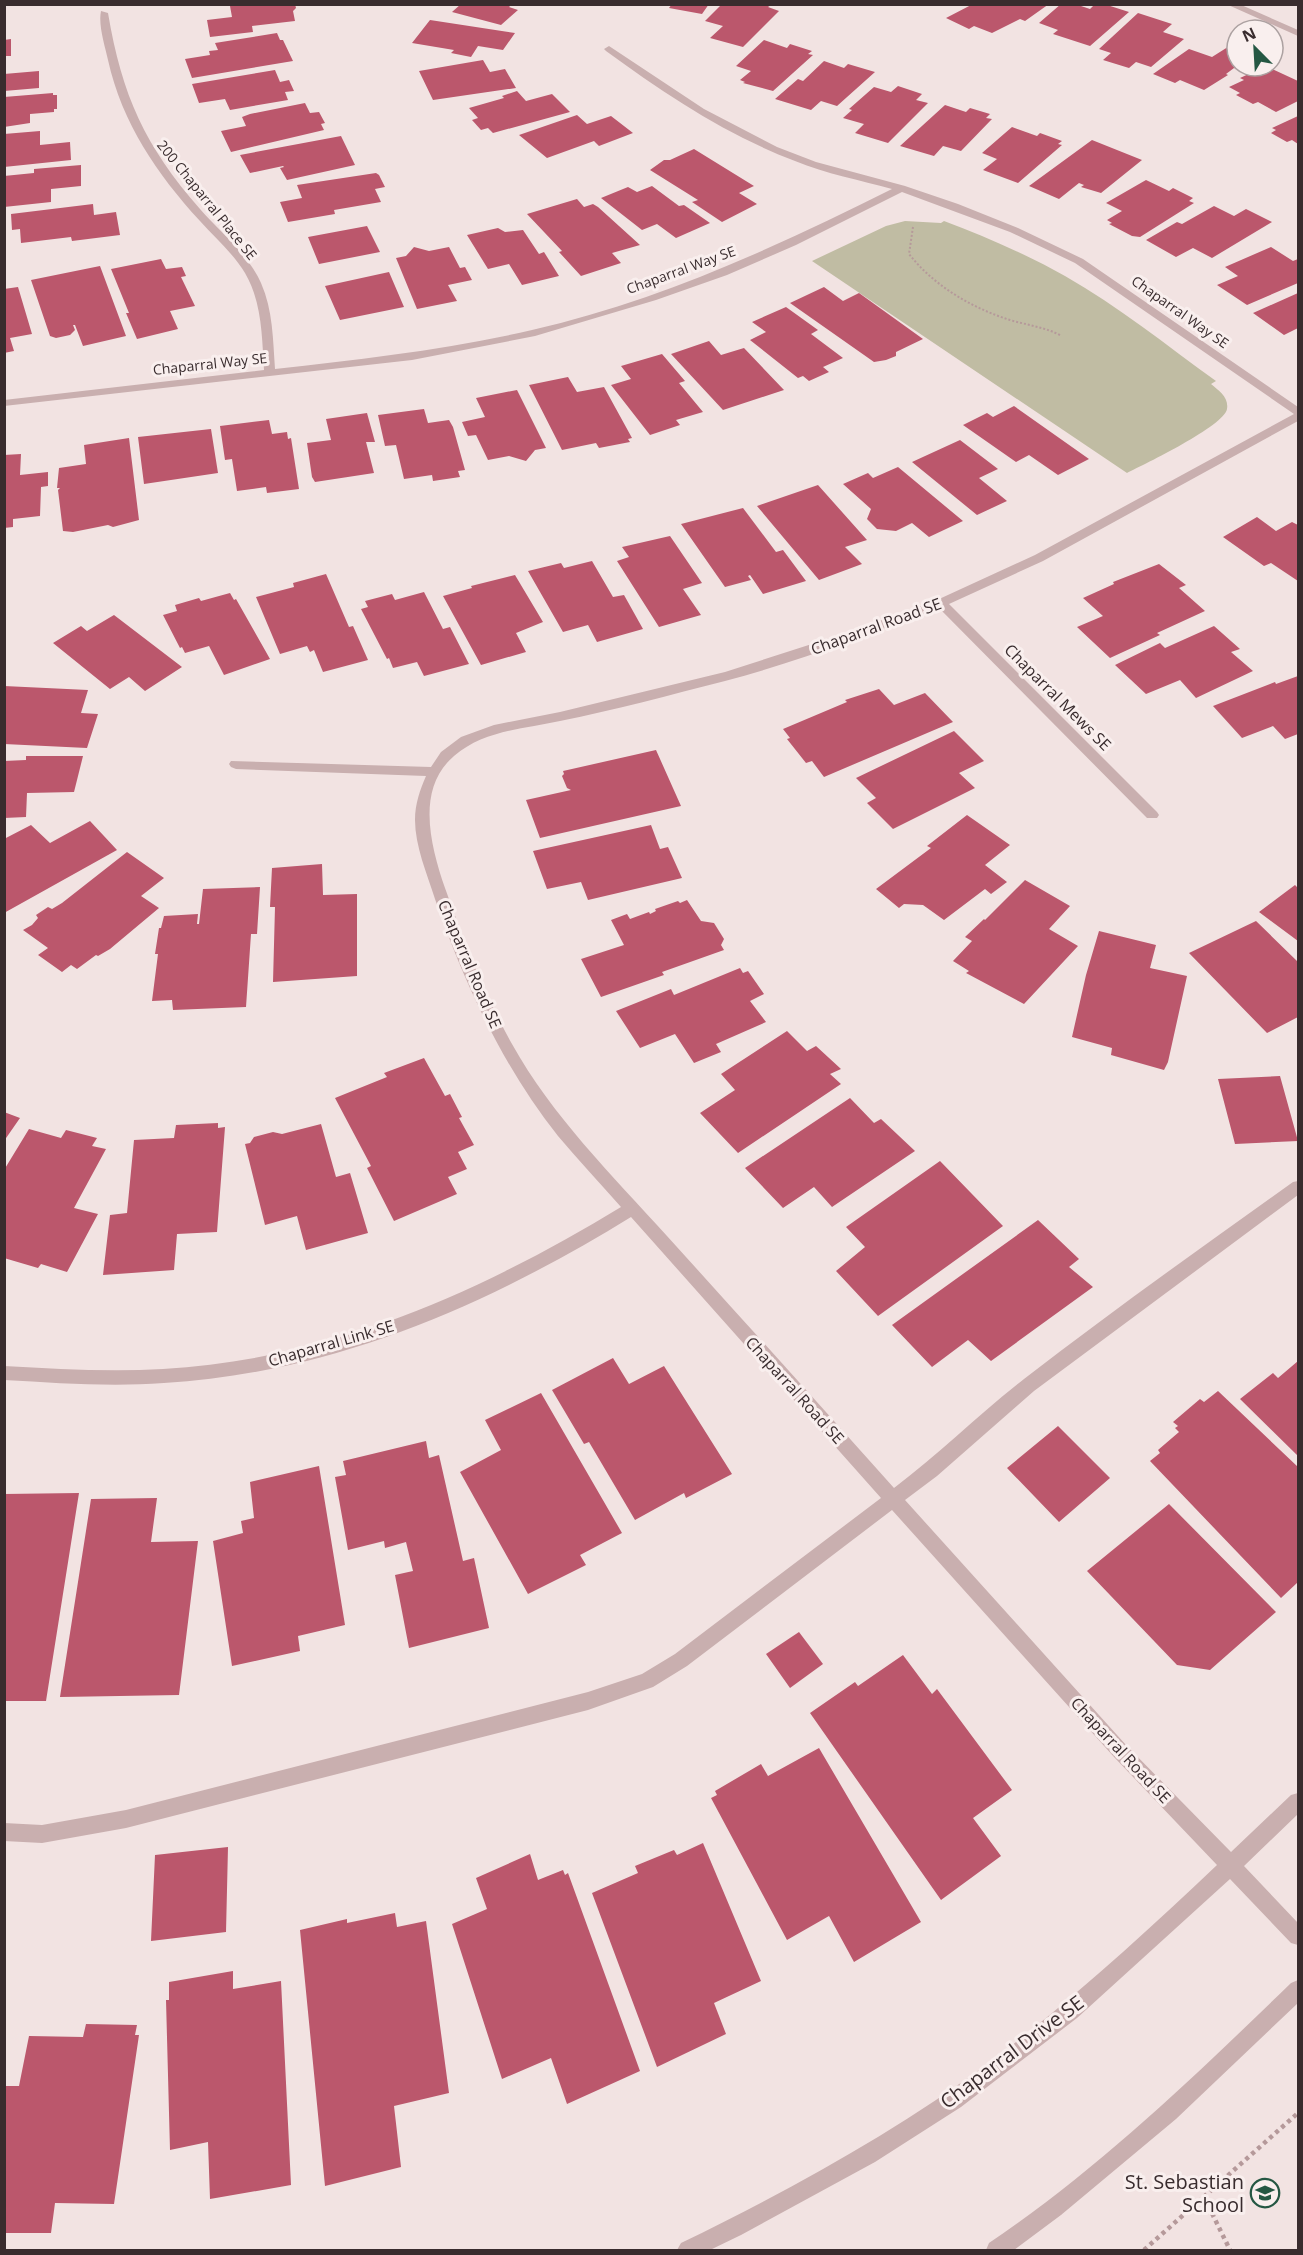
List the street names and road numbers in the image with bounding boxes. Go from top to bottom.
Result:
street label: 200 Chaparral Place SE [153,136,262,264]
street label: Chaparral Way SE [624,241,738,298]
street label: Chaparral Way SE [1128,271,1233,352]
street label: Chaparral Way SE [152,348,268,379]
street label: Chaparral Road SE [808,592,944,660]
street label: Chaparral Mews SE [1000,639,1116,755]
street label: Chaparral Road SE [433,896,507,1032]
street label: Chaparral Link SE [265,1315,397,1371]
street label: Chaparral Road SE [741,1332,849,1448]
street label: Chaparral Road SE [1066,1692,1176,1808]
street label: Chaparral Drive SE [934,1989,1089,2115]

